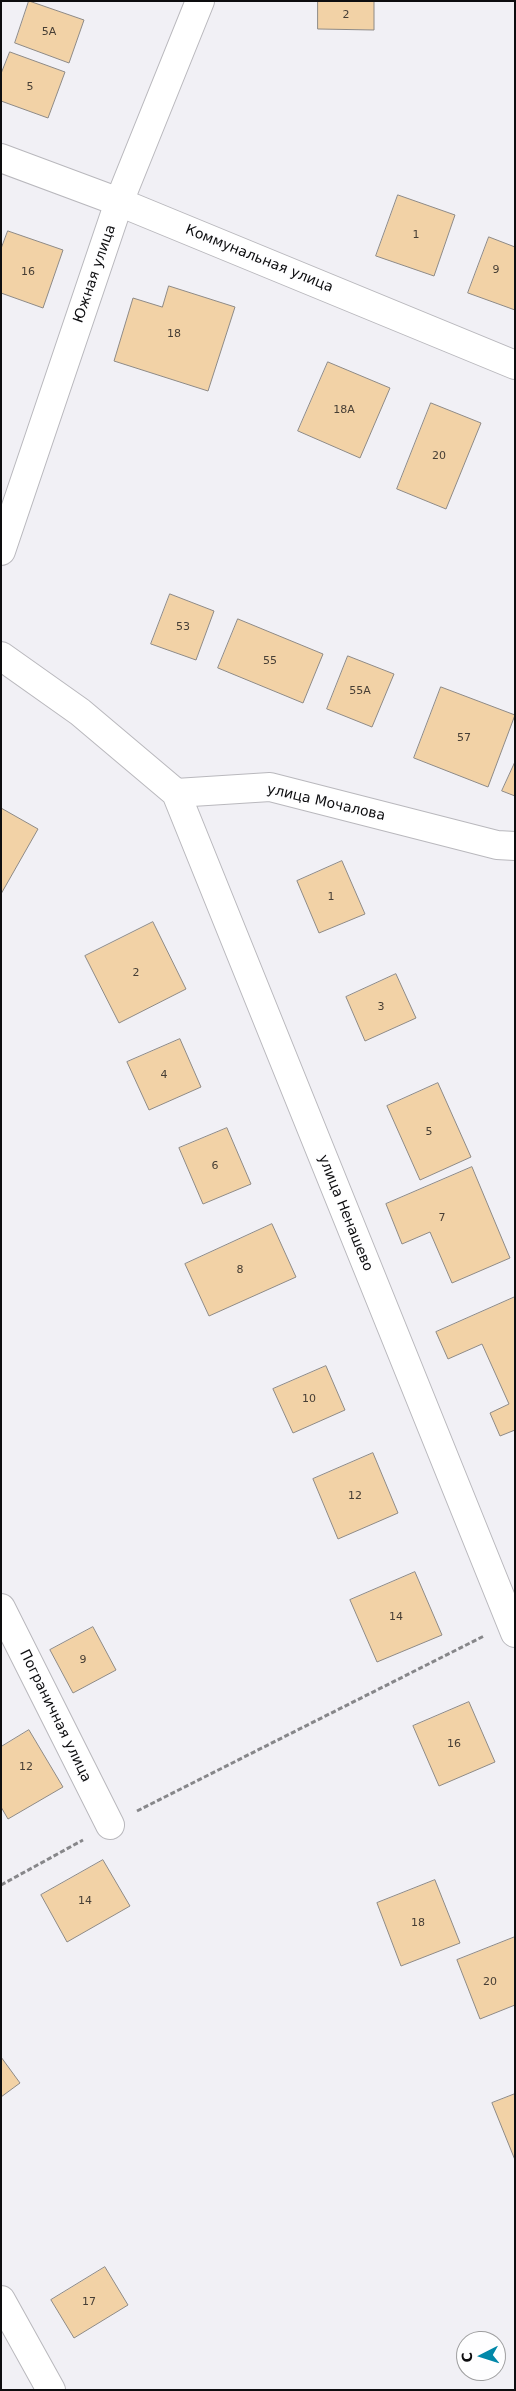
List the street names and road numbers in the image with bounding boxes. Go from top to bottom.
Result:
street label: Коммунальная улица [183,222,335,296]
street label: Южная улица [70,223,120,325]
street label: улица Мочалова [265,781,387,825]
street label: улица Ненашево [314,1152,376,1274]
street label: Пограничная улица [16,1647,94,1785]

